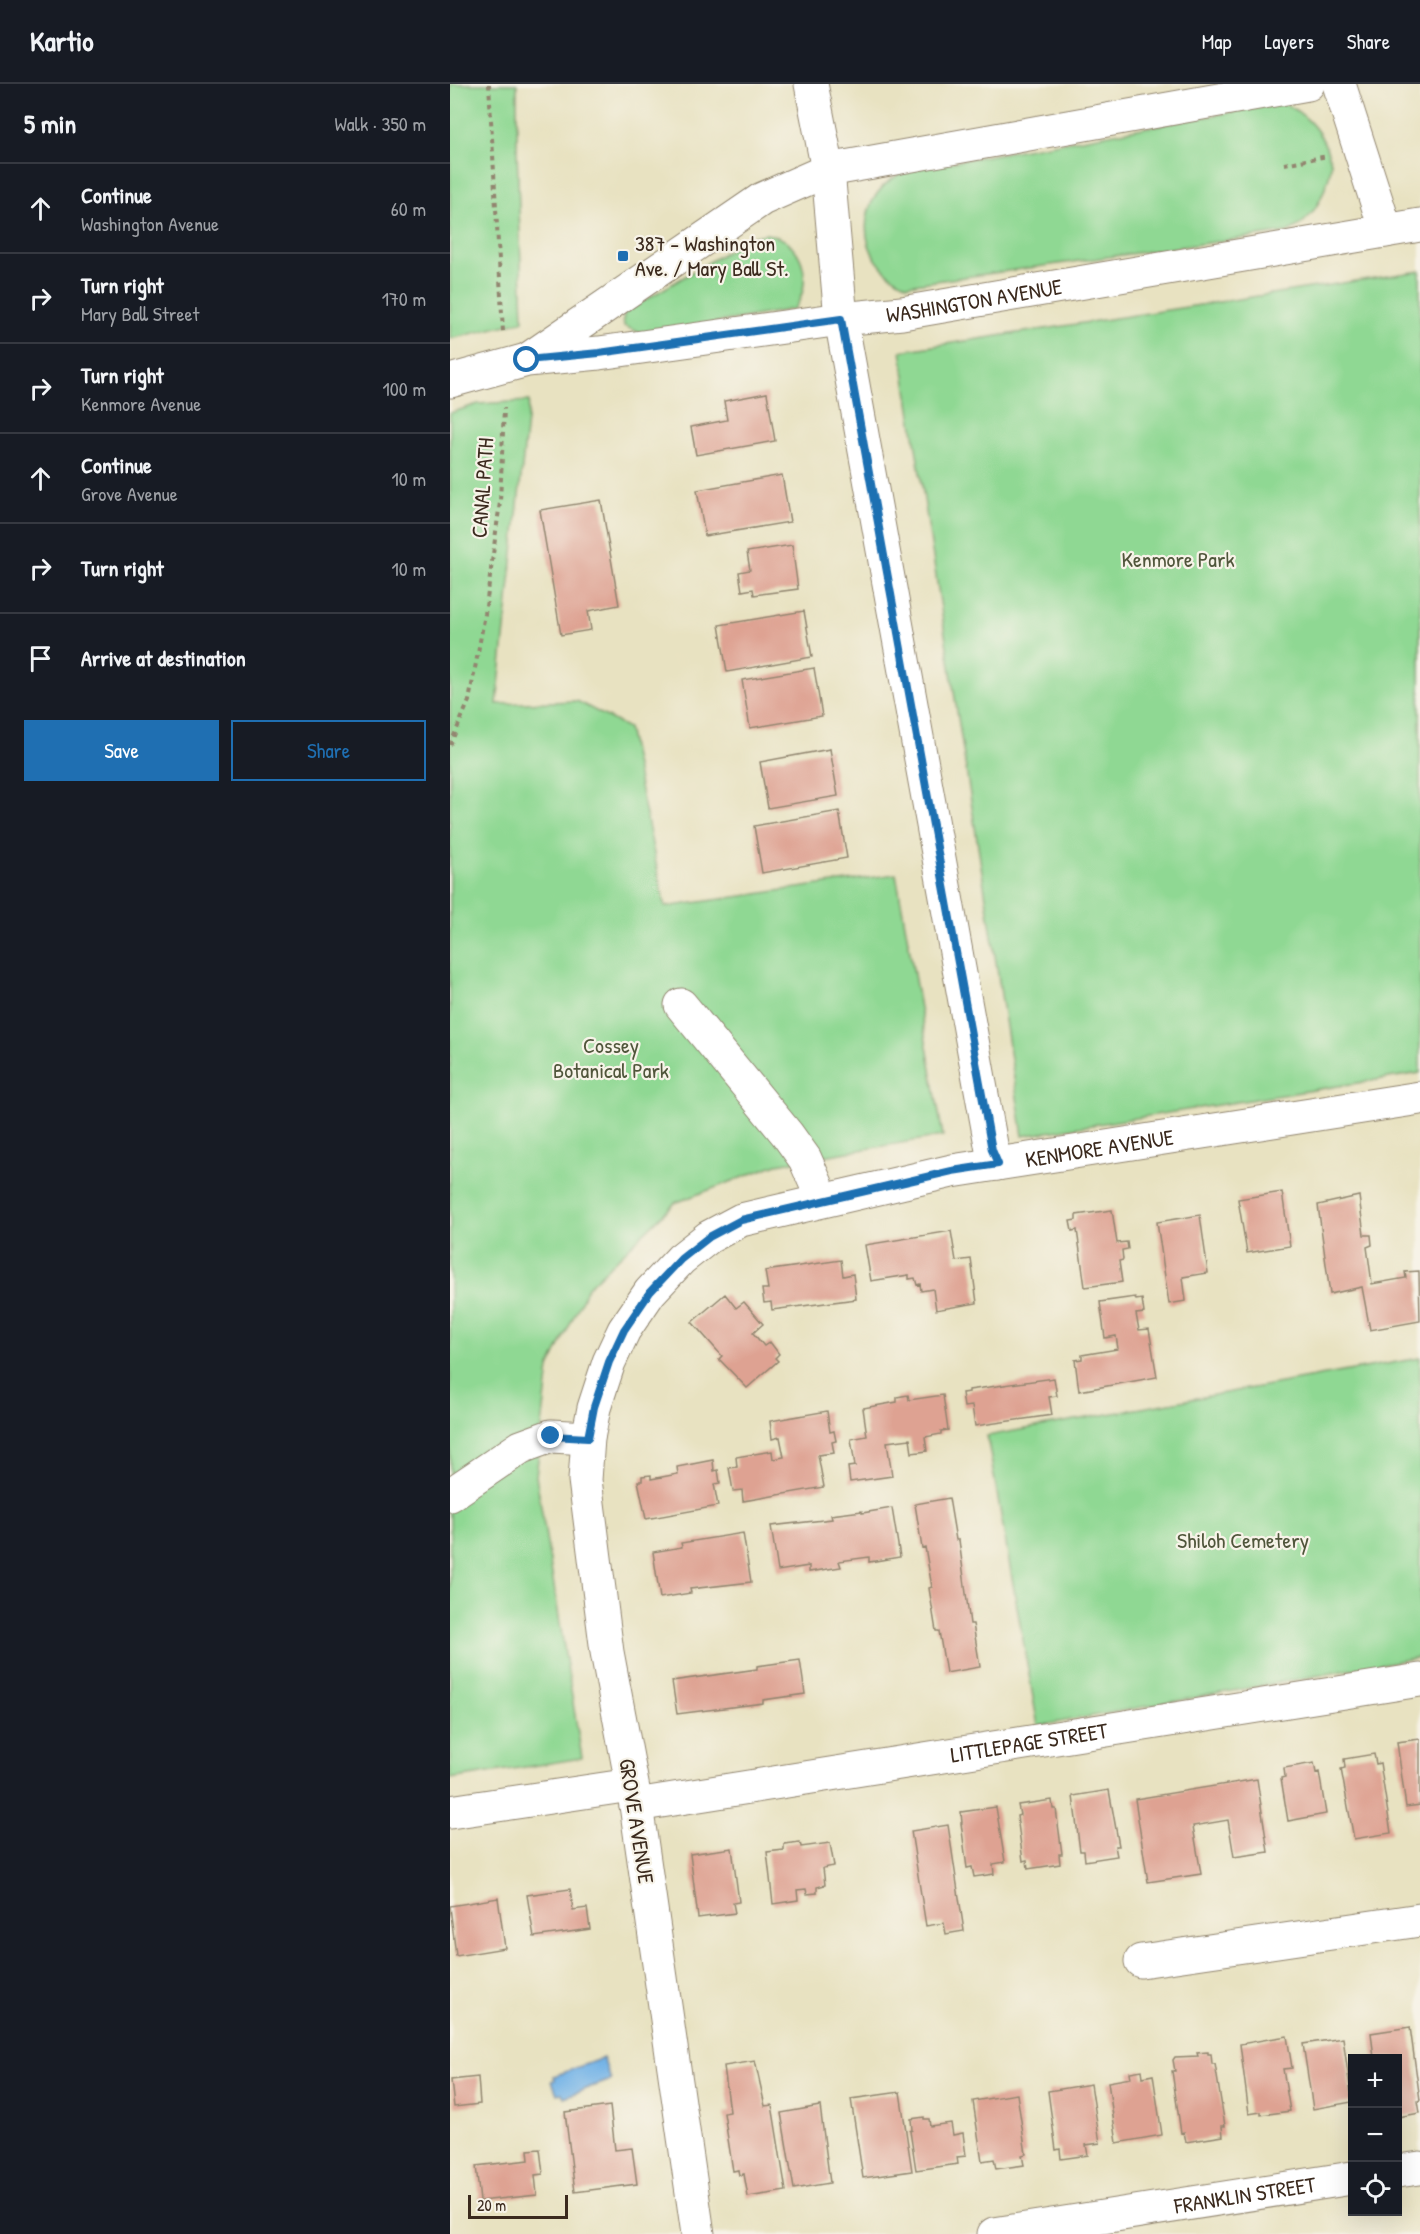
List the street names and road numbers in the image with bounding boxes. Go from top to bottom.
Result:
street label: WASHINGTON AVENUE [885,271,1065,329]
street label: CANAL PATH [464,437,500,539]
street label: KENMORE AVENUE [1023,1122,1176,1174]
street label: LITTLEPAGE STREET [948,1715,1110,1770]
street label: GROVE AVENUE [612,1756,662,1886]
street label: FRANKLIN STREET [1171,2169,1318,2221]

